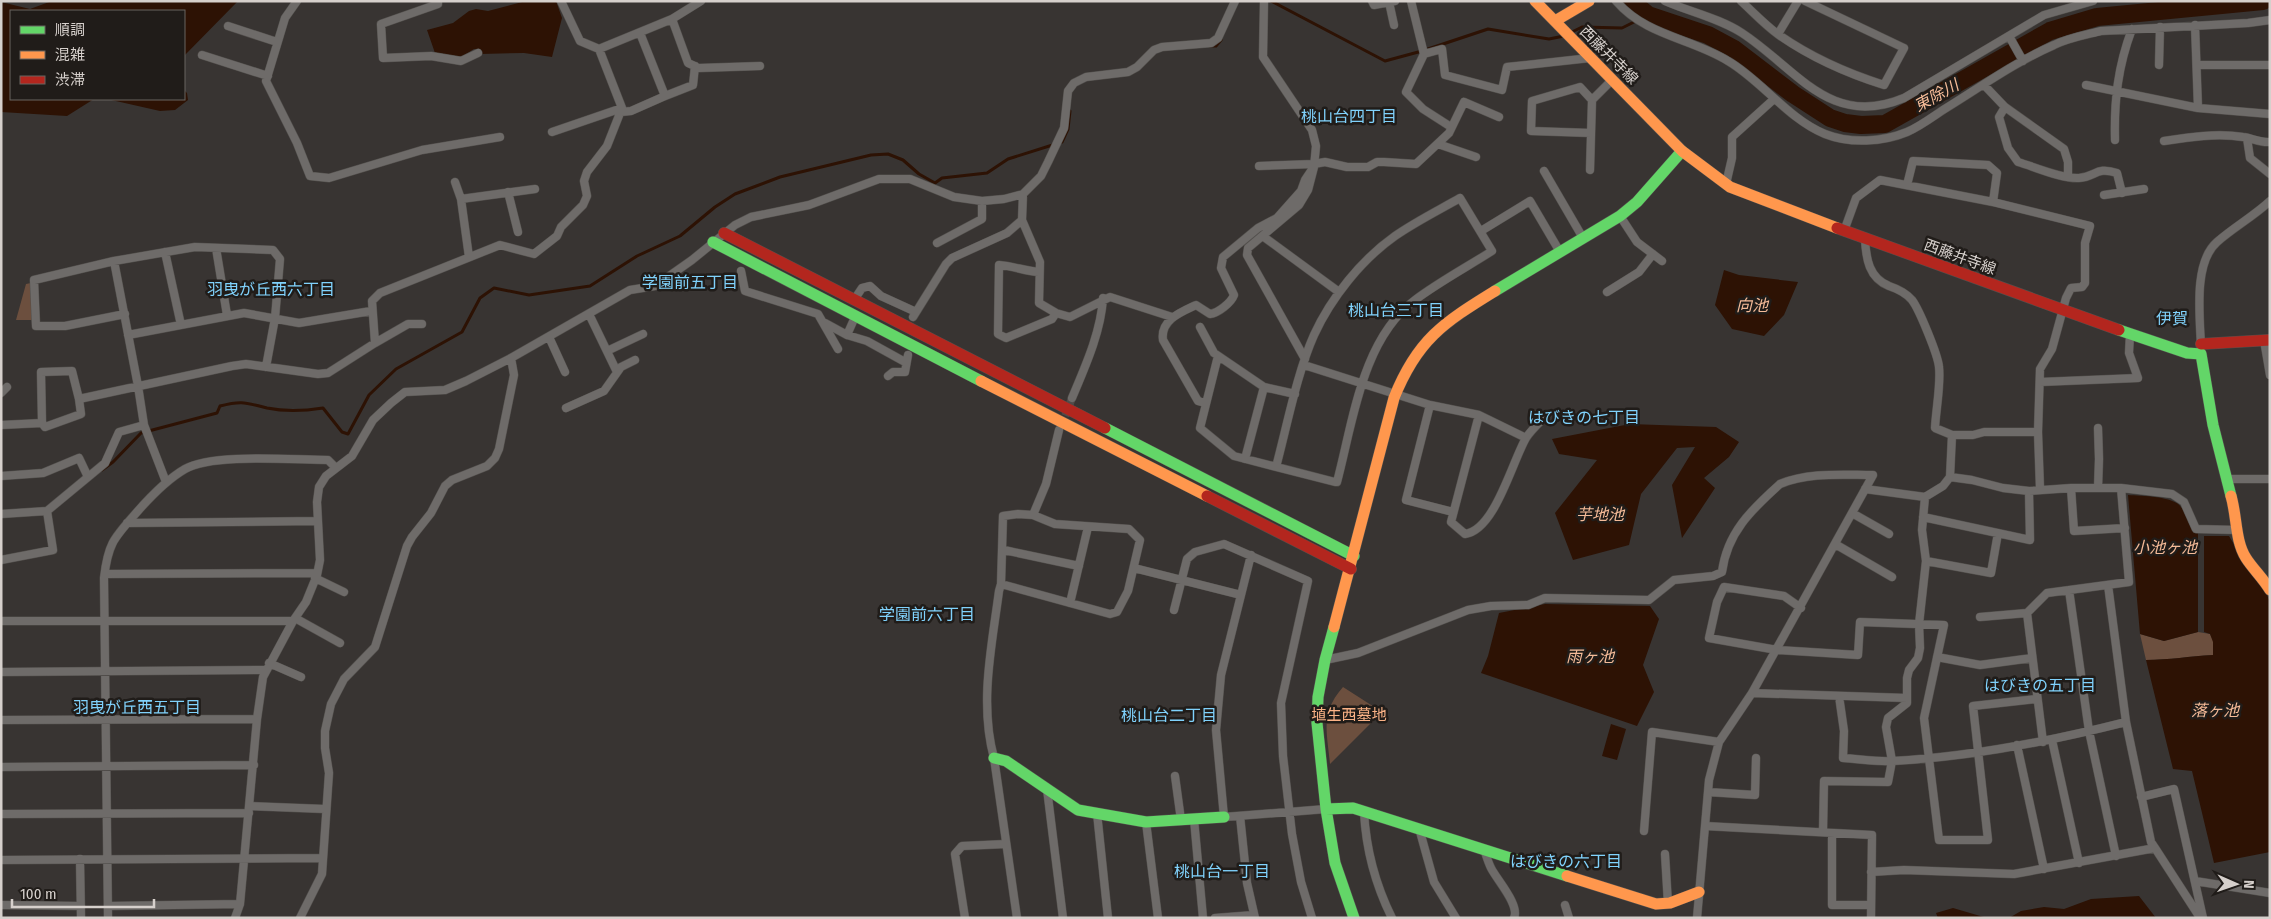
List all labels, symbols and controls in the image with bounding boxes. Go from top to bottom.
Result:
legend [10,10,185,100]
text: 順調 [55,21,85,39]
street label: 西藤井寺線 [1576,22,1642,88]
text: 混雑 [55,46,85,64]
text: 渋滞 [55,71,85,89]
water label: 東除川 [1911,75,1964,115]
district label: 桃山台四丁目 [1301,107,1397,126]
street label: 西藤井寺線 [1922,236,1998,278]
district label: 学園前五丁目 [642,273,738,292]
district label: 羽曳が丘西六丁目 [207,280,335,299]
water label: 向池 [1736,296,1770,315]
district label: 桃山台三丁目 [1348,301,1444,320]
district label: 伊賀 [2156,309,2188,328]
district label: はびきの七丁目 [1528,408,1640,427]
water label: 芋地池 [1576,505,1626,524]
water label: 小池ヶ池 [2133,538,2199,557]
district label: 学園前六丁目 [879,605,975,624]
water label: 雨ヶ池 [1566,647,1616,666]
district label: はびきの五丁目 [1984,676,2096,695]
district label: 羽曳が丘西五丁目 [73,698,201,717]
water label: 落ヶ池 [2191,701,2241,720]
district label: 桃山台二丁目 [1121,706,1217,725]
park label: 埴生西墓地 [1311,706,1387,724]
district label: はびきの六丁目 [1510,852,1622,871]
north arrow [2211,859,2261,909]
district label: 桃山台一丁目 [1174,862,1270,881]
scale bar [12,876,155,908]
text: N [2240,880,2257,889]
text: 100 m [20,885,57,903]

